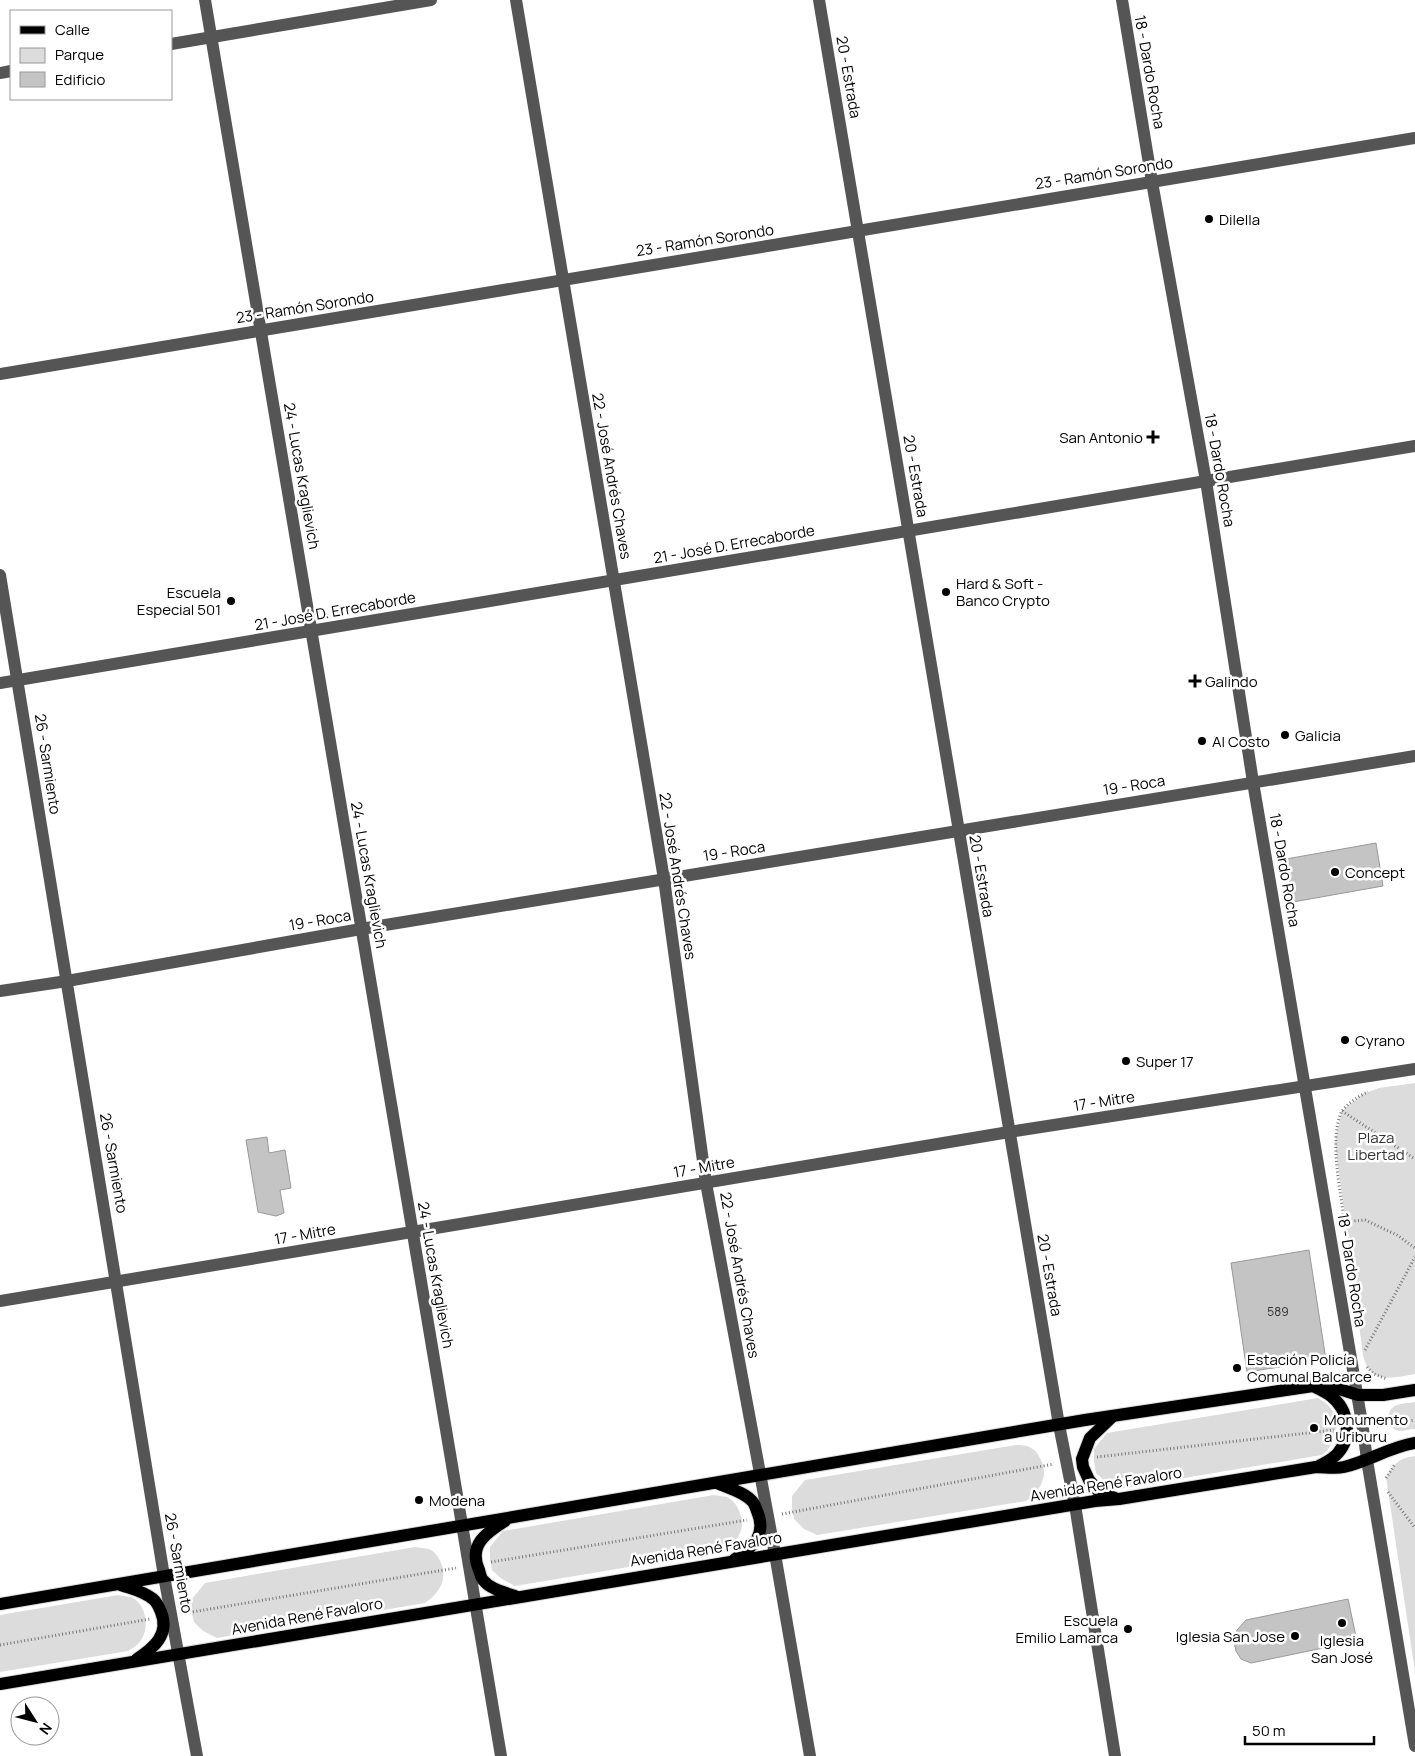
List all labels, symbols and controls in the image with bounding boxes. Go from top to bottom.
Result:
legend [10,10,172,100]
street label: 18 - Dardo Rocha [1130,13,1170,131]
text: Calle [55,19,90,40]
street label: 20 - Estrada [831,34,867,120]
text: Parque [55,44,104,65]
text: Edificio [55,69,106,90]
street label: 23 - Ramón Sorondo [1034,152,1175,194]
place label: Dilella [1219,209,1260,230]
marker: Dilella [1203,213,1215,225]
street label: 23 - Ramón Sorondo [635,219,776,261]
street label: 23 - Ramón Sorondo [235,286,376,328]
street label: 22 - José Andrés Chaves [587,391,637,561]
street label: 24 - Lucas Kraglievich [279,401,325,551]
street label: 18 - Dardo Rocha [1200,411,1240,529]
place label: San Antonio [1059,427,1143,448]
marker: San Antonio [1147,431,1159,443]
street label: 20 - Estrada [898,433,934,519]
street label: 21 - José D. Errecaborde [652,519,817,569]
place label: Hard & Soft - Banco Crypto [956,573,1050,611]
place label: Escuela Especial 501 [137,582,221,620]
street label: 21 - José D. Errecaborde [253,586,418,636]
marker: Hard & Soft - Banco Crypto [940,586,952,598]
marker: Escuela Especial 501 [225,595,237,607]
place label: Galindo [1205,671,1258,692]
marker: Galindo [1189,675,1201,687]
street label: 26 - Sarmiento [30,712,66,816]
place label: Galicia [1295,725,1341,746]
marker: Galicia [1279,729,1291,741]
place label: Al Costo [1212,731,1270,752]
marker: Al Costo [1196,735,1208,747]
street label: 19 - Roca [1102,770,1166,800]
street label: 22 - José Andrés Chaves [654,791,702,961]
street label: 24 - Lucas Kraglievich [346,800,392,950]
street label: 18 - Dardo Rocha [1265,811,1305,929]
street label: 20 - Estrada [964,833,1000,919]
street label: 19 - Roca [702,836,766,866]
place label: Concept [1345,862,1405,883]
marker: Concept [1329,866,1341,878]
street label: 19 - Roca [287,904,353,936]
place label: Cyrano [1355,1030,1405,1051]
marker: Cyrano [1339,1034,1351,1046]
place label: Super 17 [1136,1051,1194,1072]
marker: Super 17 [1120,1055,1132,1067]
street label: 17 - Mitre [1072,1086,1136,1116]
street label: 26 - Sarmiento [95,1111,133,1215]
park label: Plaza Libertad [1347,1127,1405,1165]
street label: 17 - Mitre [672,1151,736,1183]
street label: 22 - José Andrés Chaves [715,1190,765,1360]
street label: 24 - Lucas Kraglievich [413,1200,459,1350]
street label: 18 - Dardo Rocha [1333,1211,1371,1329]
street label: 17 - Mitre [273,1218,337,1250]
street label: 20 - Estrada [1032,1232,1068,1318]
house number: 589 [1267,1303,1289,1320]
place label: Estación Policía Comunal Balcarce [1247,1349,1372,1387]
marker: Estación Policía Comunal Balcarce [1231,1362,1243,1374]
place label: Monumento a Uriburu [1324,1409,1408,1447]
marker: Monumento a Uriburu [1308,1422,1320,1434]
street label: Avenida René Favaloro [1029,1462,1184,1506]
place label: Modena [429,1490,485,1511]
marker: Modena [413,1494,425,1506]
street label: 26 - Sarmiento [160,1511,198,1615]
street label: Avenida René Favaloro [629,1527,784,1571]
street label: Avenida René Favaloro [230,1592,384,1640]
place label: Escuela Emilio Lamarca [1015,1610,1118,1648]
marker: Iglesia San José [1336,1617,1348,1629]
marker: Escuela Emilio Lamarca [1122,1623,1134,1635]
place label: Iglesia San Jose [1176,1626,1285,1647]
marker: Iglesia San Jose [1289,1630,1301,1642]
place label: Iglesia San José [1311,1630,1373,1668]
north arrow [10,1696,60,1746]
scale bar [1245,1714,1374,1746]
text: N [35,1719,57,1739]
text: 50 m [1252,1720,1286,1741]

